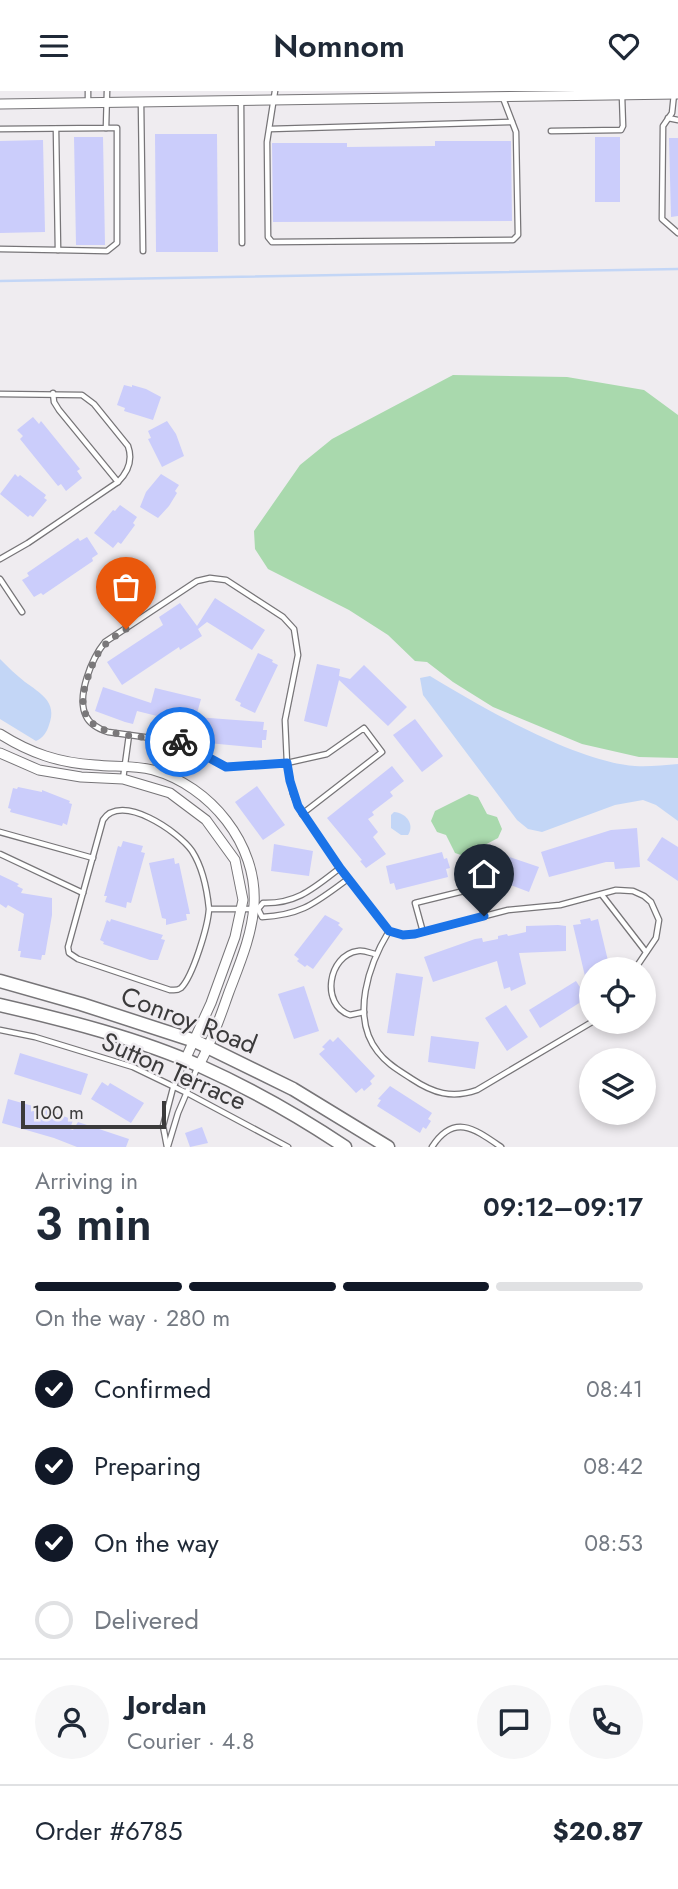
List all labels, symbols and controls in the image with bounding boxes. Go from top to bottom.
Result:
text: Nomnom [273,23,405,69]
icon: menu [35,27,73,65]
icon: heart [605,27,643,65]
pin [96,557,156,629]
icon: bag [107,568,145,606]
courier [145,707,215,777]
icon: bike [161,723,199,761]
pin [454,844,514,916]
icon: home [465,855,503,893]
map controls [579,957,656,1125]
button: locate [579,957,656,1034]
street label: Conroy Road [115,977,263,1063]
street label: Sutton Terrace [95,1022,253,1120]
button: layers [579,1048,656,1125]
scale bar [21,1098,166,1130]
text: 100 m [32,1099,84,1126]
text: Arriving in [35,1164,138,1198]
text: 09:12–09:17 [483,1188,643,1226]
text: 3 min [35,1191,152,1257]
text: On the way · 280 m [35,1301,230,1335]
icon: check [35,1370,73,1408]
text: Confirmed [94,1370,211,1408]
text: 08:41 [586,1372,643,1406]
icon: check [35,1447,73,1485]
text: Preparing [94,1447,201,1485]
text: 08:42 [583,1449,643,1483]
icon: check [35,1524,73,1562]
text: On the way [94,1524,219,1562]
text: 08:53 [584,1526,643,1560]
text: Delivered [94,1601,199,1639]
button: person [35,1685,109,1759]
button: chat [477,1685,551,1759]
button: phone [569,1685,643,1759]
text: Jordan [127,1686,207,1724]
text: Courier · 4.8 [127,1724,255,1758]
text: Order #6785 [35,1812,183,1850]
text: $20.87 [553,1812,643,1850]

